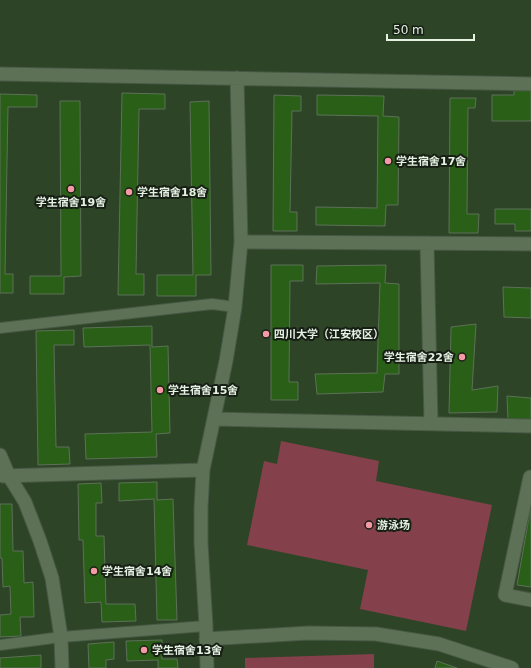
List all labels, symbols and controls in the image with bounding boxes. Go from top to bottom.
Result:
scale bar [387,16,474,42]
text: 50 m [393,23,424,37]
place label: 学生宿舍17舍 [396,155,466,168]
marker: 学生宿舍17舍 [383,156,393,166]
marker: 学生宿舍19舍 [66,184,76,194]
place label: 学生宿舍18舍 [137,186,207,199]
marker: 学生宿舍18舍 [124,187,134,197]
place label: 学生宿舍19舍 [36,196,106,209]
place label: 四川大学（江安校区） [274,328,384,341]
marker: 四川大学（江安校区） [261,329,271,339]
place label: 学生宿舍22舍 [384,351,454,364]
marker: 学生宿舍22舍 [457,352,467,362]
place label: 学生宿舍15舍 [168,384,238,397]
marker: 学生宿舍15舍 [155,385,165,395]
place label: 游泳场 [377,519,410,532]
marker: 游泳场 [364,520,374,530]
place label: 学生宿舍14舍 [102,565,172,578]
marker: 学生宿舍14舍 [89,566,99,576]
place label: 学生宿舍13舍 [152,644,222,657]
marker: 学生宿舍13舍 [139,645,149,655]

